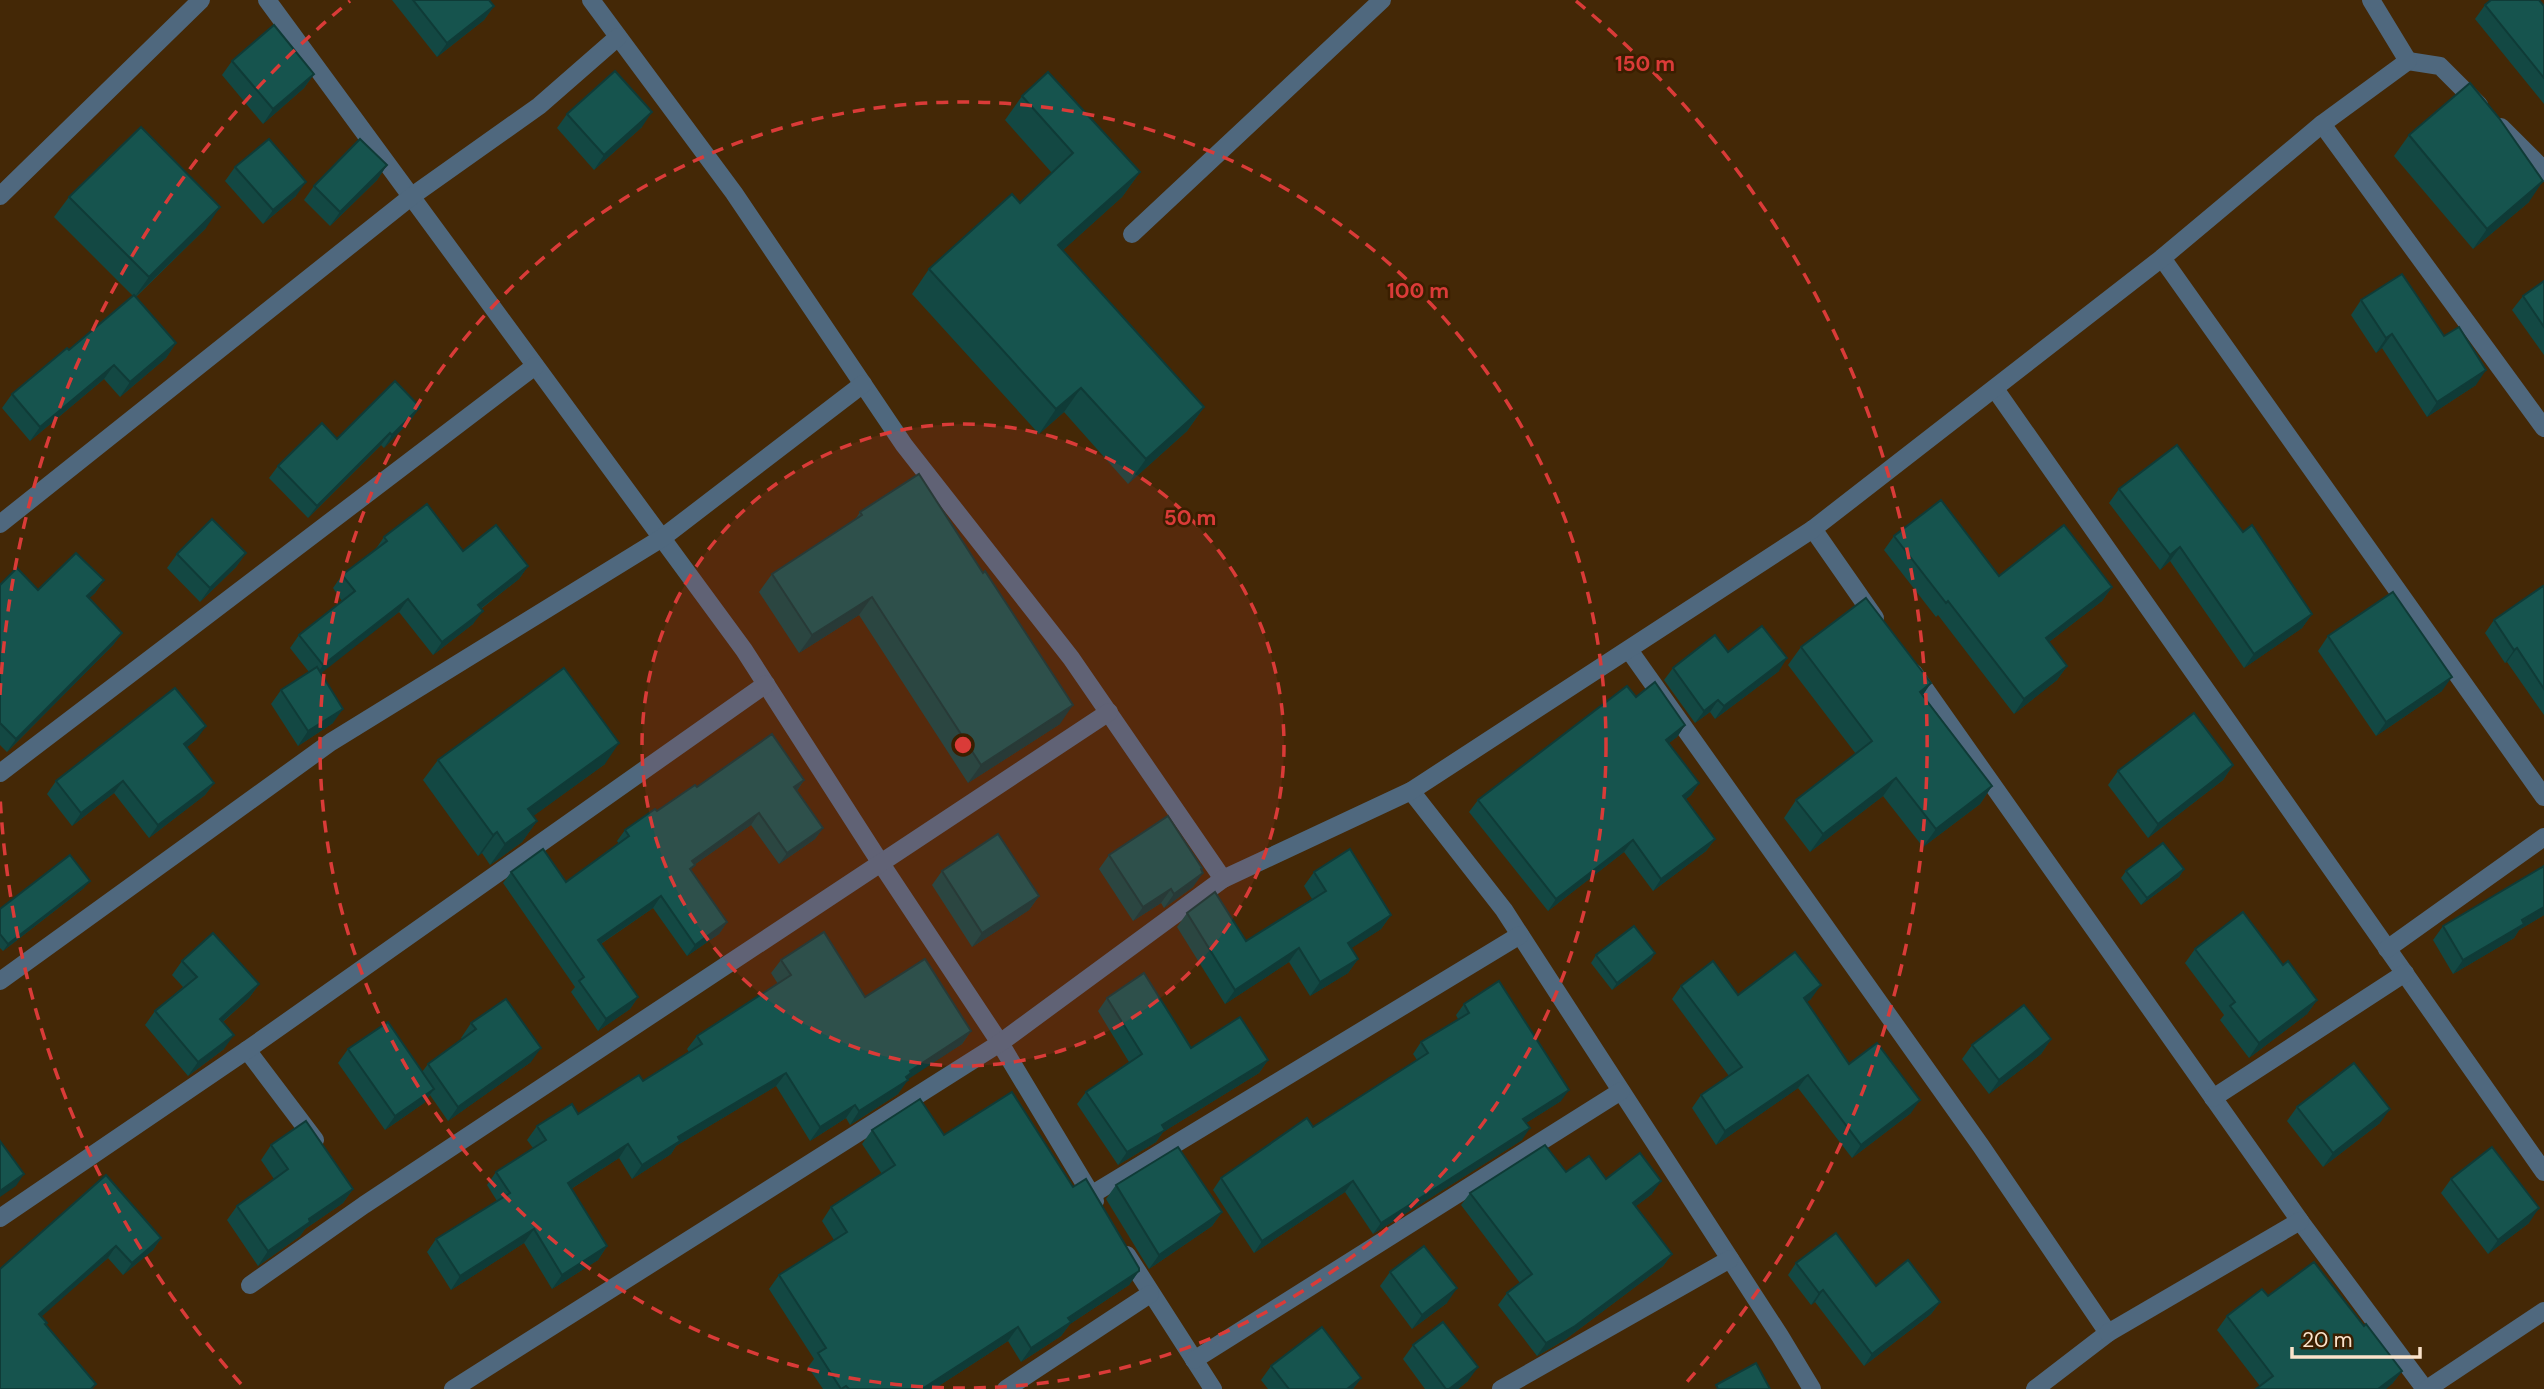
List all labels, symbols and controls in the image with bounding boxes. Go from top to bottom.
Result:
text: 150 m [1615,50,1675,78]
text: 100 m [1387,277,1449,305]
text: 50 m [1164,504,1216,532]
centre of rings [951,733,975,757]
scale bar [2292,1316,2420,1360]
text: 20 m [2302,1326,2353,1354]

